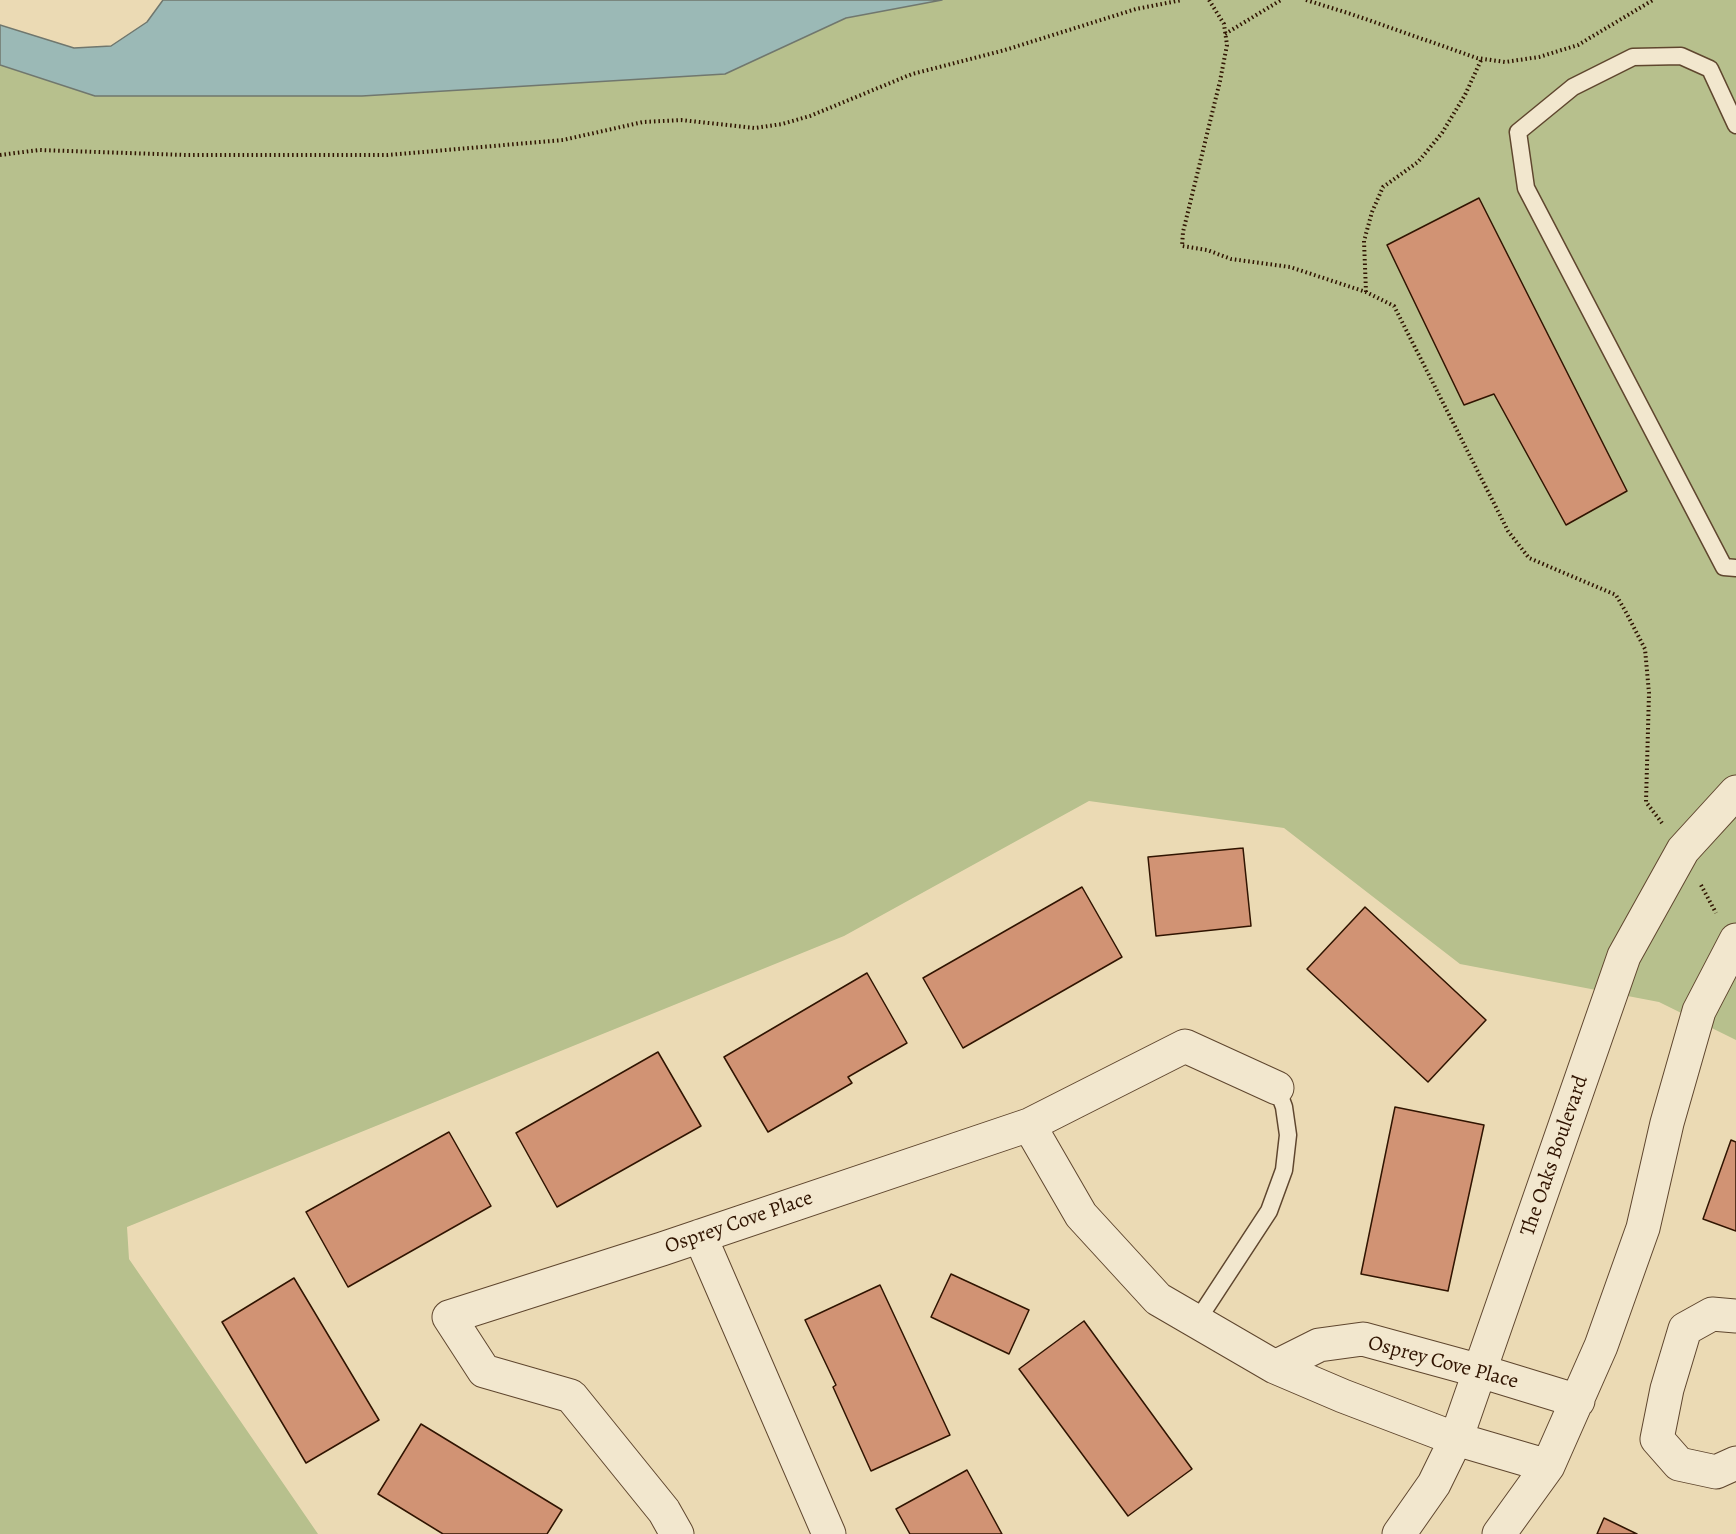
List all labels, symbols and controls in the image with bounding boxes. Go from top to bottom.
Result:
street label: The Oaks Boulevard [1516,1072,1594,1240]
street label: Osprey Cove Place [662,1186,816,1260]
street label: Osprey Cove Place [1365,1331,1521,1395]

